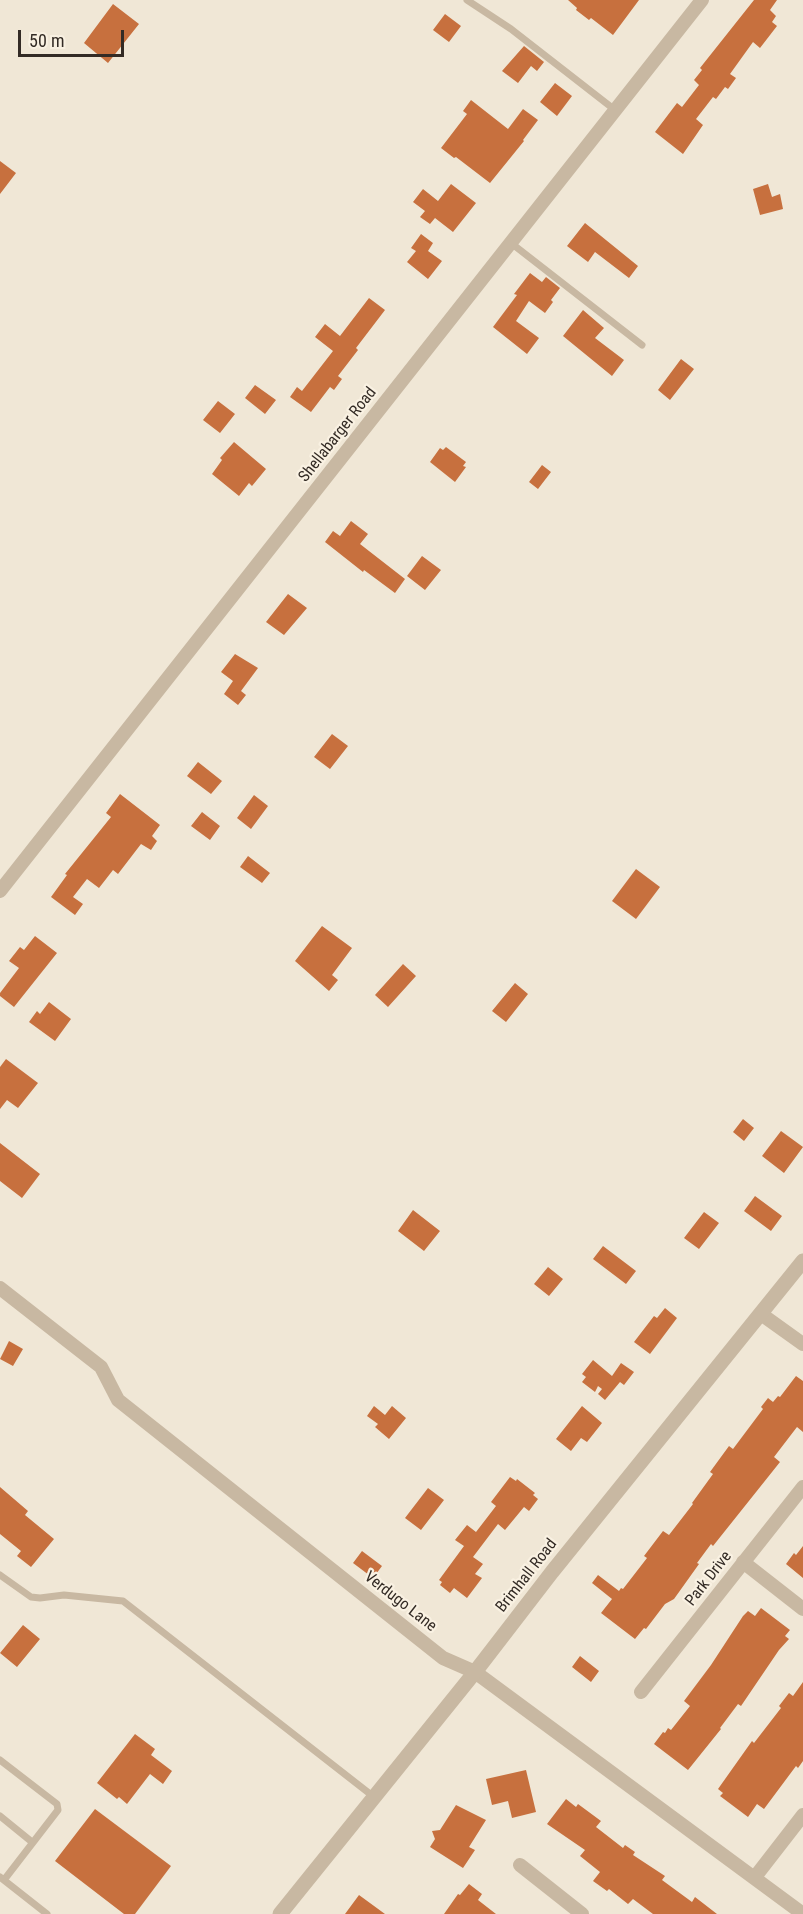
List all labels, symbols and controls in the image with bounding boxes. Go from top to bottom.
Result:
scale bar [21,18,128,56]
text: 50 m [29,30,64,51]
street label: Shellabarger Road [295,384,381,486]
street label: Brimhall Road [492,1535,562,1617]
street label: Park Drive [682,1548,736,1610]
street label: Verdugo Lane [360,1568,440,1636]

